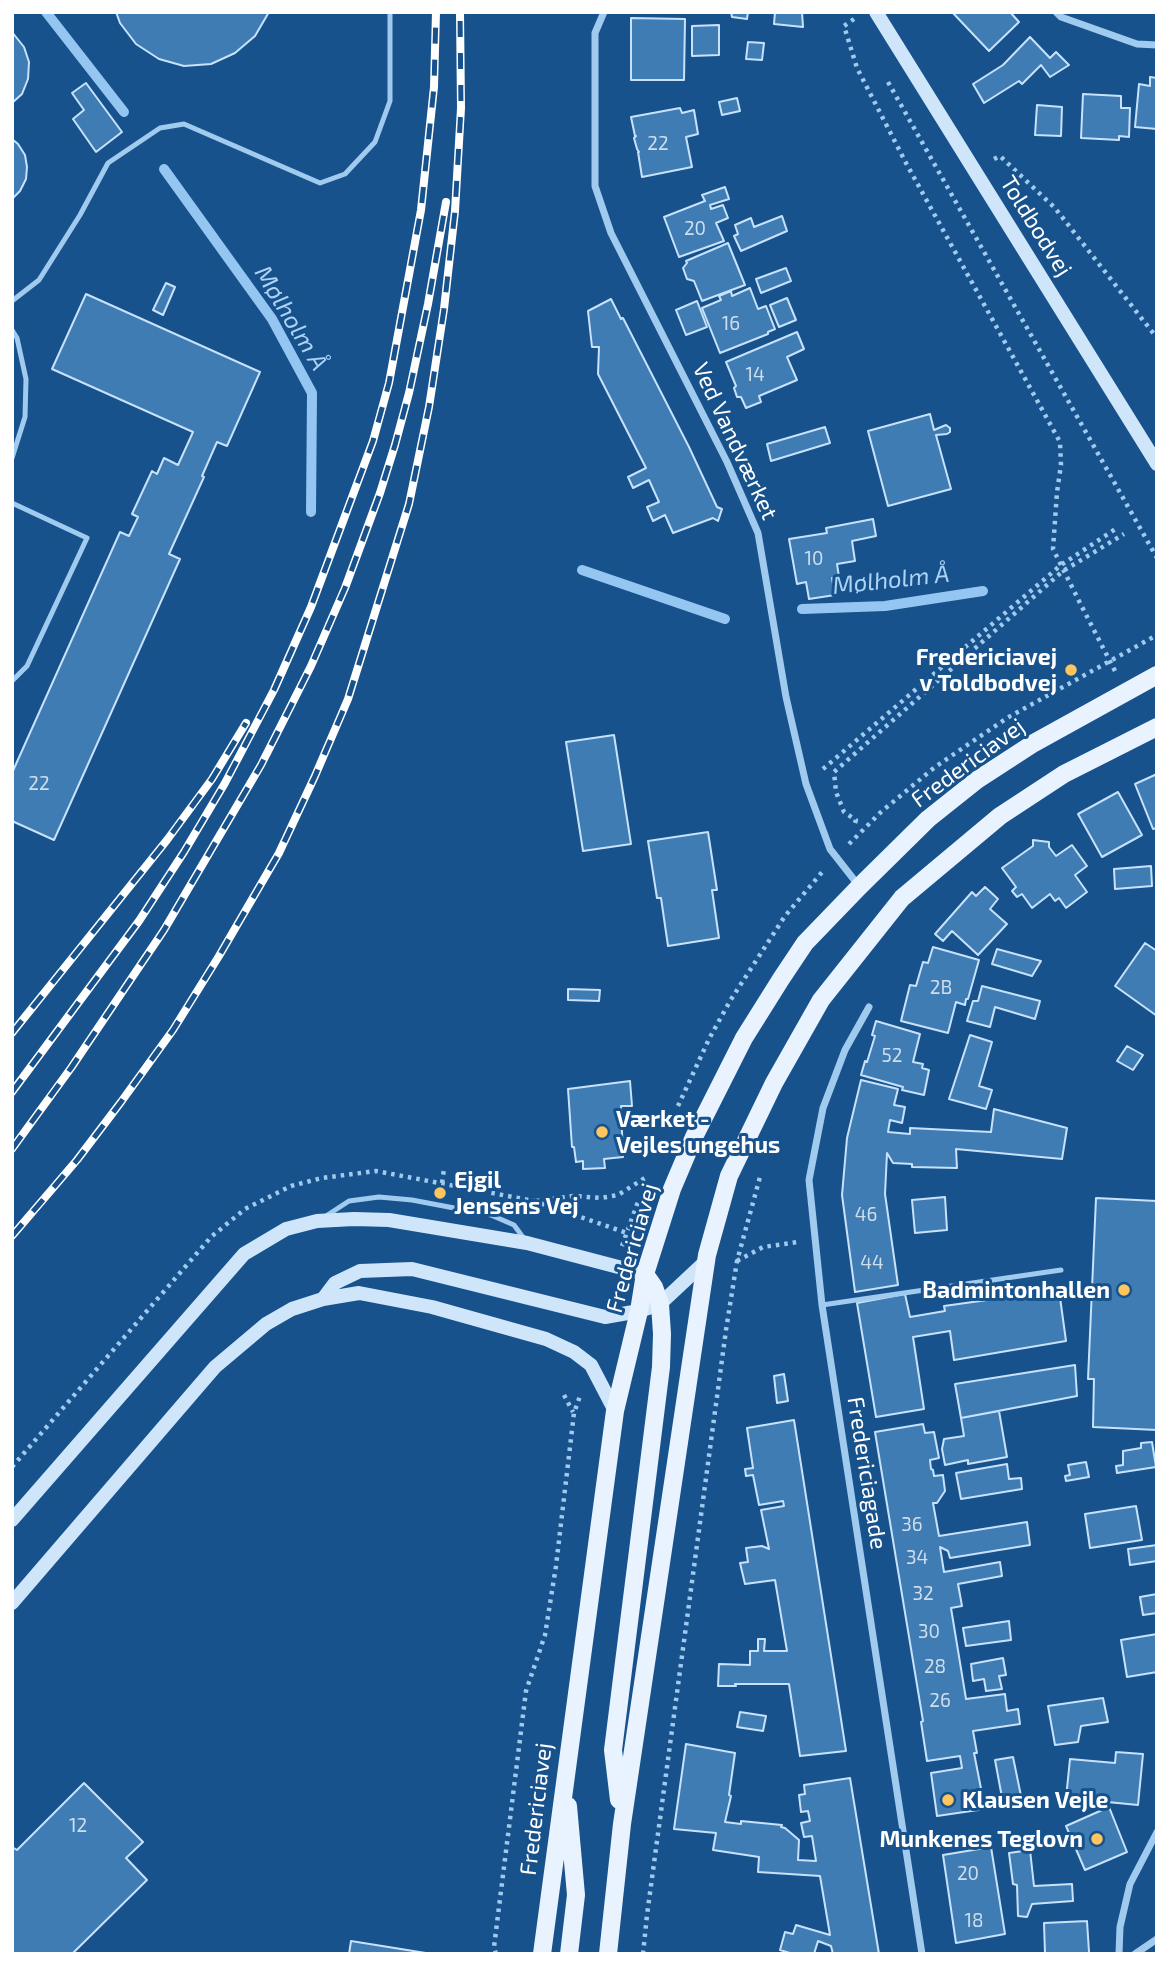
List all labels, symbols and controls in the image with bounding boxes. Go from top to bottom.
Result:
house number: 22 [647,133,669,155]
street label: Toldbodvej [994,171,1078,281]
house number: 20 [684,218,706,240]
water label: Mølholm Å [248,260,334,376]
house number: 16 [722,313,740,335]
street label: Ved Vandværket [687,358,783,524]
house number: 14 [745,364,765,386]
house number: 10 [804,548,824,570]
water label: Mølholm Å [831,560,951,600]
place label: Fredericiavej v Toldbodvej [916,643,1057,697]
marker: Fredericiavej v Toldbodvej [1063,662,1079,678]
street label: Fredericiavej [906,713,1030,813]
house number: 22 [28,773,50,795]
house number: 2B [930,977,952,999]
house number: 52 [882,1045,902,1067]
place label: Værket - Vejles ungehus [616,1105,780,1159]
marker: Værket - Vejles ungehus [594,1124,610,1140]
place label: Ejgil Jensens Vej [454,1166,579,1220]
street label: Fredericiavej [600,1180,664,1316]
marker: Ejgil Jensens Vej [432,1185,448,1201]
house number: 46 [855,1204,877,1226]
house number: 44 [860,1252,884,1274]
place label: Badmintonhallen [922,1276,1110,1304]
marker: Badmintonhallen [1116,1282,1132,1298]
street label: Fredericiagade [841,1395,893,1551]
house number: 36 [901,1514,923,1536]
house number: 34 [906,1547,928,1569]
house number: 32 [912,1583,934,1605]
house number: 30 [918,1621,940,1643]
house number: 28 [924,1656,946,1678]
house number: 26 [929,1690,951,1712]
street label: Fredericiavej [514,1741,558,1877]
place label: Klausen Vejle [962,1786,1109,1814]
marker: Klausen Vejle [940,1792,956,1808]
house number: 12 [69,1815,87,1837]
place label: Munkenes Teglovn [879,1825,1083,1853]
marker: Munkenes Teglovn [1089,1831,1105,1847]
house number: 20 [957,1863,979,1885]
house number: 18 [964,1910,984,1932]

